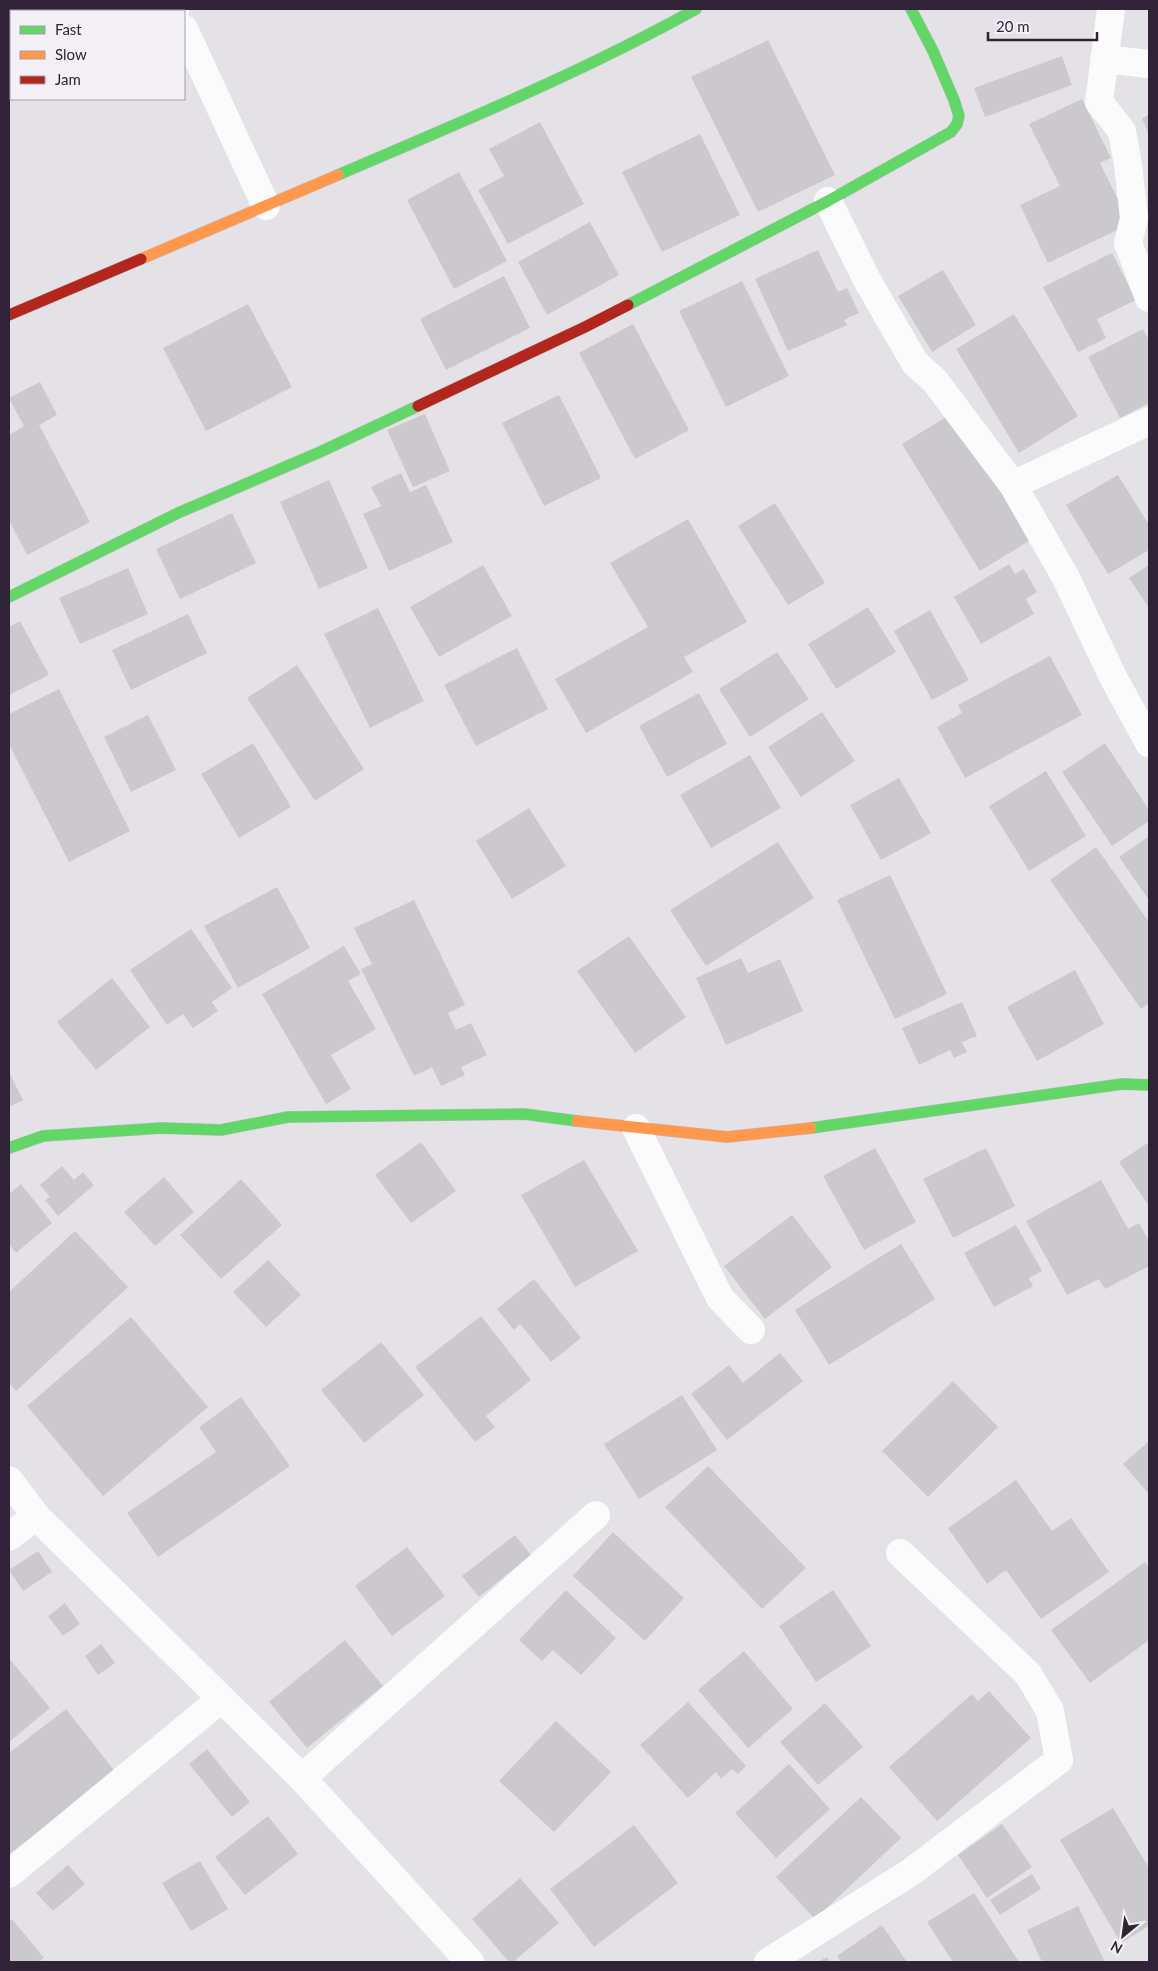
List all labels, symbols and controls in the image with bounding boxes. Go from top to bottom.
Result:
legend [10,10,185,100]
scale bar [988,10,1097,42]
text: 20 m [996,17,1030,35]
text: Fast [55,20,82,38]
text: Slow [55,45,87,63]
text: Jam [55,70,81,88]
north arrow [1098,1911,1148,1961]
text: N [1108,1938,1125,1958]

